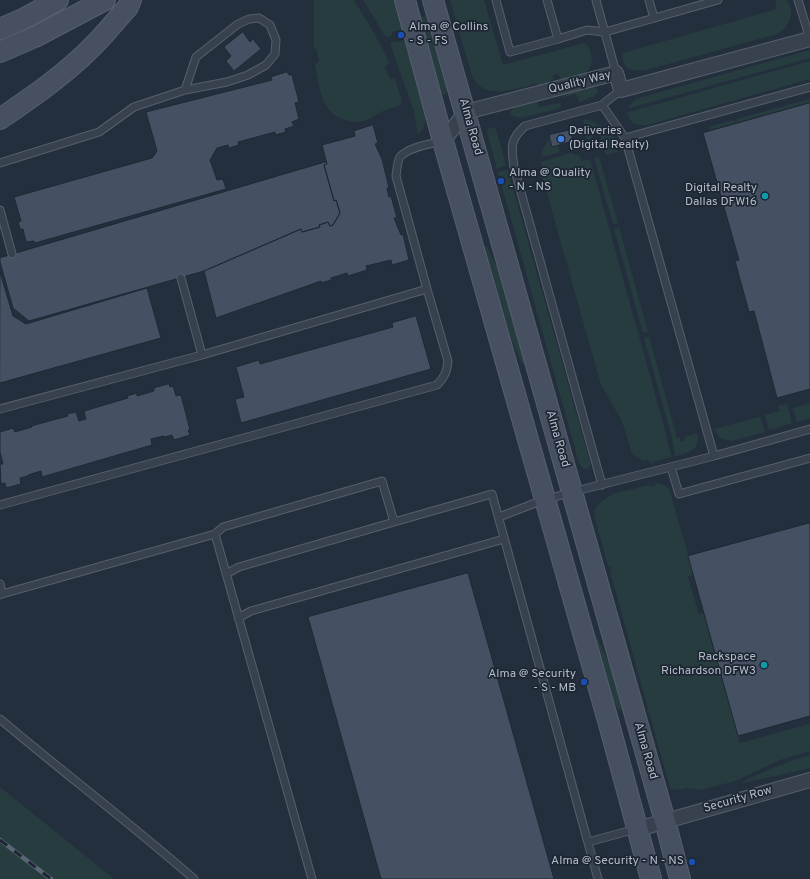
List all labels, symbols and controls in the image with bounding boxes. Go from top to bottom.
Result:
place label: Alma @ Collins - S - FS [409,21,488,49]
marker: Alma @ Collins - S - FS [396,30,406,40]
street label: Quality Way [547,68,613,98]
street label: Alma Road [455,97,485,157]
place label: Deliveries (Digital Realty) [569,125,649,153]
marker: Deliveries (Digital Realty) [556,134,566,144]
place label: Alma @ Quality - N - NS [509,167,591,195]
marker: Alma @ Quality - N - NS [496,176,506,186]
place label: Digital Realty Dallas DFW16 [685,182,757,210]
marker: Digital Realty Dallas DFW16 [760,191,770,201]
street label: Alma Road [542,409,572,469]
place label: Rackspace Richardson DFW3 [661,651,756,679]
marker: Rackspace Richardson DFW3 [759,660,769,670]
place label: Alma @ Security - S - MB [488,668,576,696]
marker: Alma @ Security - S - MB [579,677,589,687]
street label: Alma Road [630,721,660,781]
street label: Security Row [702,783,774,817]
place label: Alma @ Security - N - NS [551,855,684,869]
marker: Alma @ Security - N - NS [687,857,697,867]

